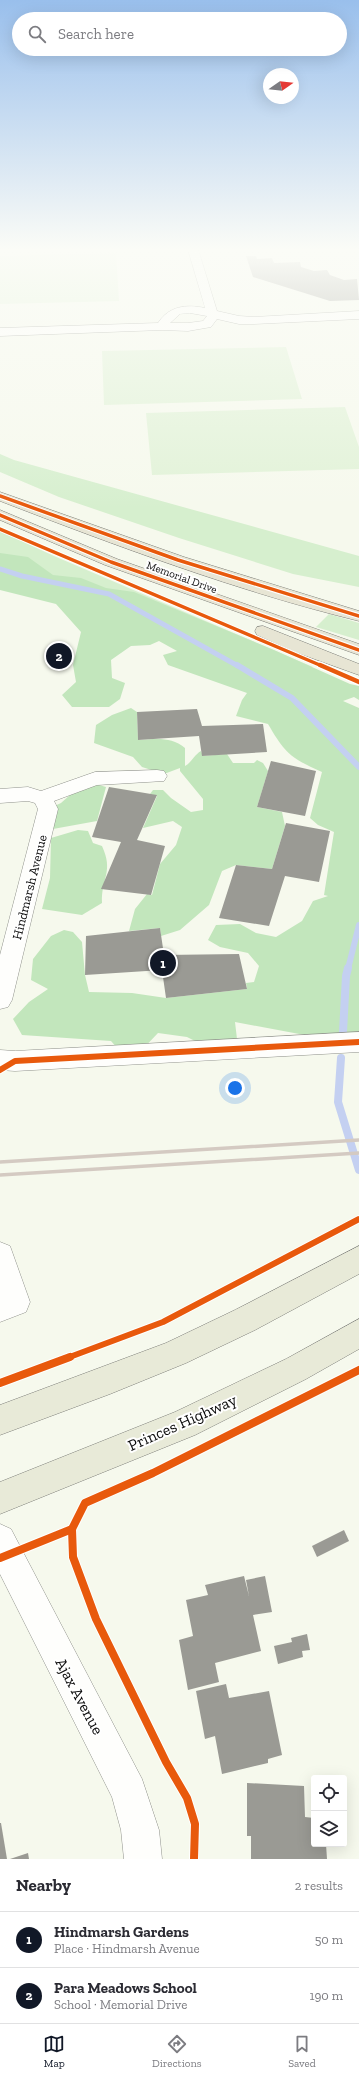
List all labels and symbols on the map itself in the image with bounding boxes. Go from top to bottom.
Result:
north arrow [263,68,299,104]
street label: Memorial Drive [145,559,219,596]
pin: 2 [46,641,72,671]
street label: Hindmarsh Avenue [9,833,50,941]
pin: 1 [150,948,176,978]
your location [225,1078,245,1098]
street label: Princes Highway [125,1390,240,1455]
street label: Ajax Avenue [51,1655,108,1738]

